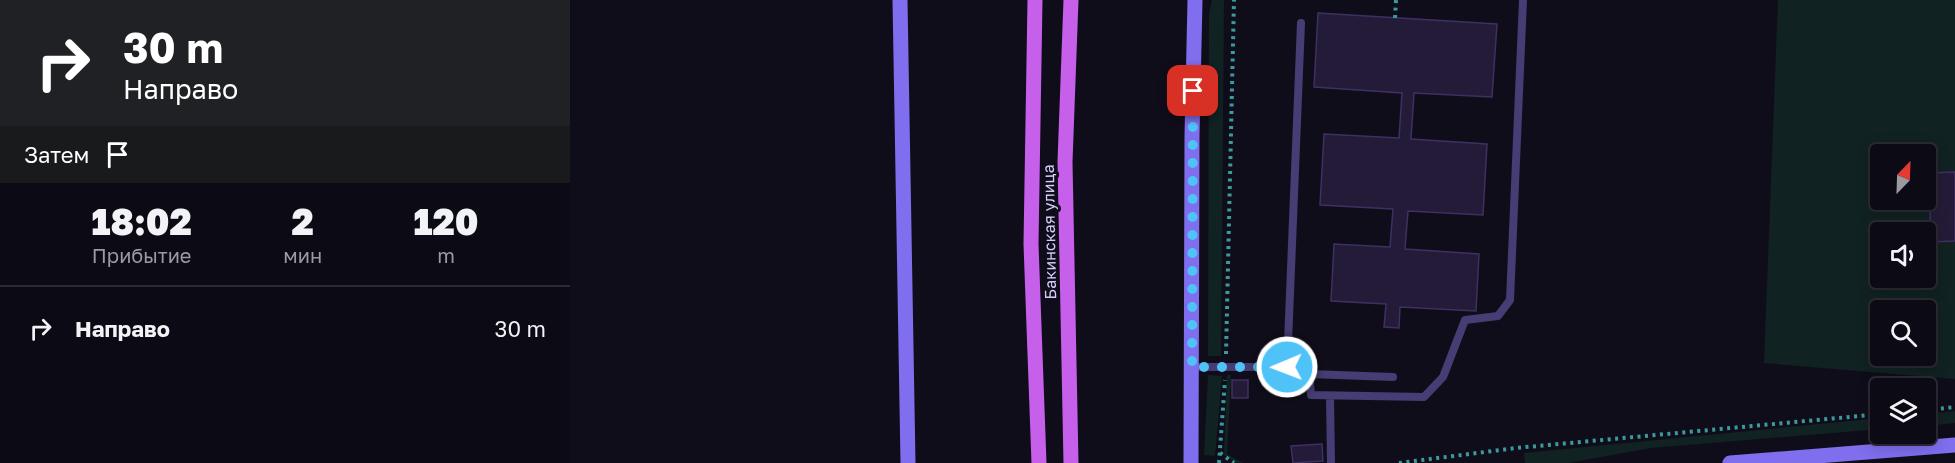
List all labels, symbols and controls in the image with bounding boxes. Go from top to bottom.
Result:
text: 30 m [123,22,223,72]
icon: right [24,24,102,102]
pin [1167,65,1218,116]
text: Направо [123,73,238,105]
icon: arrive [1176,74,1209,107]
icon: arrive [101,138,134,171]
text: Затем [24,141,89,168]
north arrow [1870,144,1936,210]
map controls [1870,144,1936,444]
street label: Бакинская улица [1038,164,1060,300]
text: 18:02 [91,200,192,243]
text: 2 [292,200,314,243]
text: 120 [414,200,479,243]
button: sound [1870,222,1936,288]
text: Прибытие [92,243,191,267]
text: мин [283,243,322,267]
text: m [437,243,455,267]
button: search [1870,300,1936,366]
icon: right [24,312,57,345]
text: Направо [75,315,170,342]
text: 30 m [495,315,546,342]
position arrow [1255,335,1319,399]
button: layers [1870,378,1936,444]

